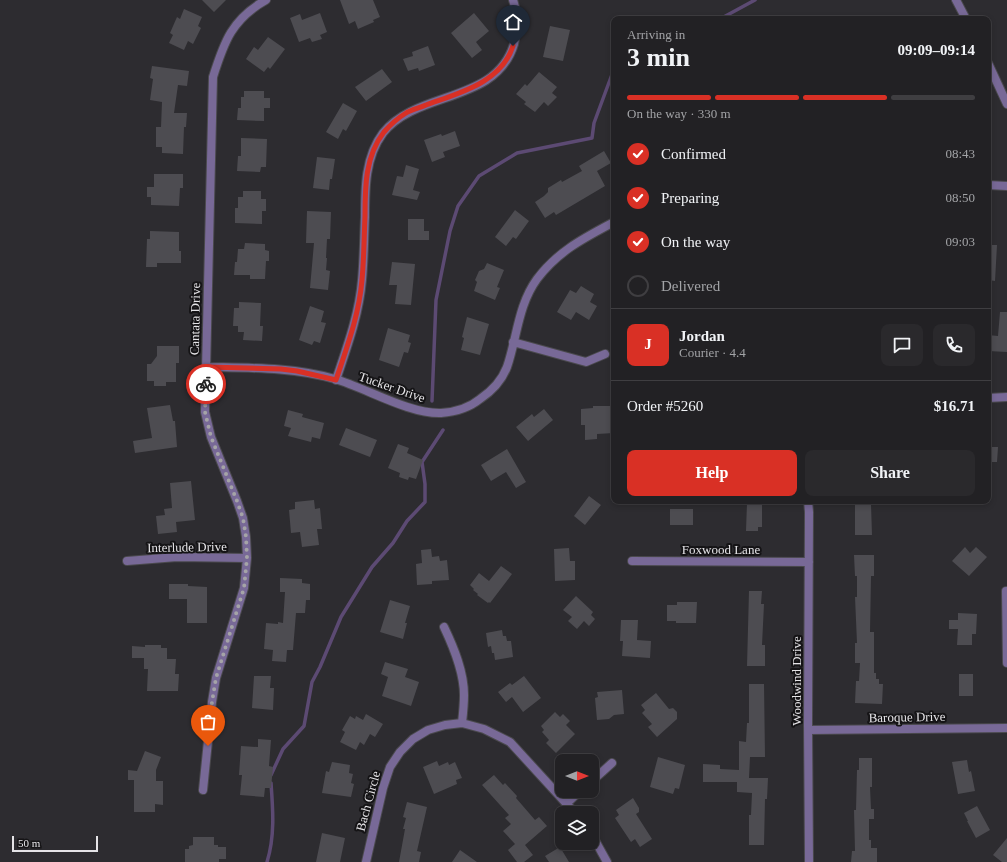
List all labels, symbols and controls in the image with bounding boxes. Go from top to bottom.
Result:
pin [496,5,530,46]
icon: home [502,11,524,33]
text: Arriving in [627,27,685,42]
text: 09:09–09:14 [898,42,975,58]
text: 3 min [627,43,690,72]
text: On the way · 330 m [627,106,731,121]
icon: check [627,143,649,165]
text: Confirmed [661,146,726,162]
text: 08:43 [945,146,975,161]
icon: check [627,187,649,209]
text: Preparing [661,190,719,206]
text: 08:50 [945,190,975,205]
icon: check [627,231,649,253]
text: On the way [661,234,730,250]
text: 09:03 [945,234,975,249]
text: Delivered [661,278,720,294]
street label: Cantata Drive [187,282,203,355]
button: chat [881,324,923,366]
button: phone [933,324,975,366]
text: Jordan [679,328,725,344]
text: J [644,336,652,352]
text: Courier · 4.4 [679,345,746,360]
courier [186,364,226,404]
street label: Tucker Drive [357,369,427,405]
icon: bike [195,373,217,395]
text: Order #5260 [627,398,703,414]
text: $16.71 [934,398,975,414]
button: Help [627,450,797,496]
button: Share [805,450,975,496]
street label: Interlude Drive [147,539,227,555]
street label: Foxwood Lane [682,542,760,557]
street label: Woodwind Drive [789,636,804,726]
pin [191,705,225,746]
street label: Baroque Drive [868,709,946,725]
icon: bag [197,711,219,733]
north arrow [555,754,599,798]
map controls [555,754,599,850]
street label: Bach Circle [353,769,383,833]
button: layers [555,806,599,850]
scale bar [12,834,98,853]
text: 50 m [18,837,40,849]

